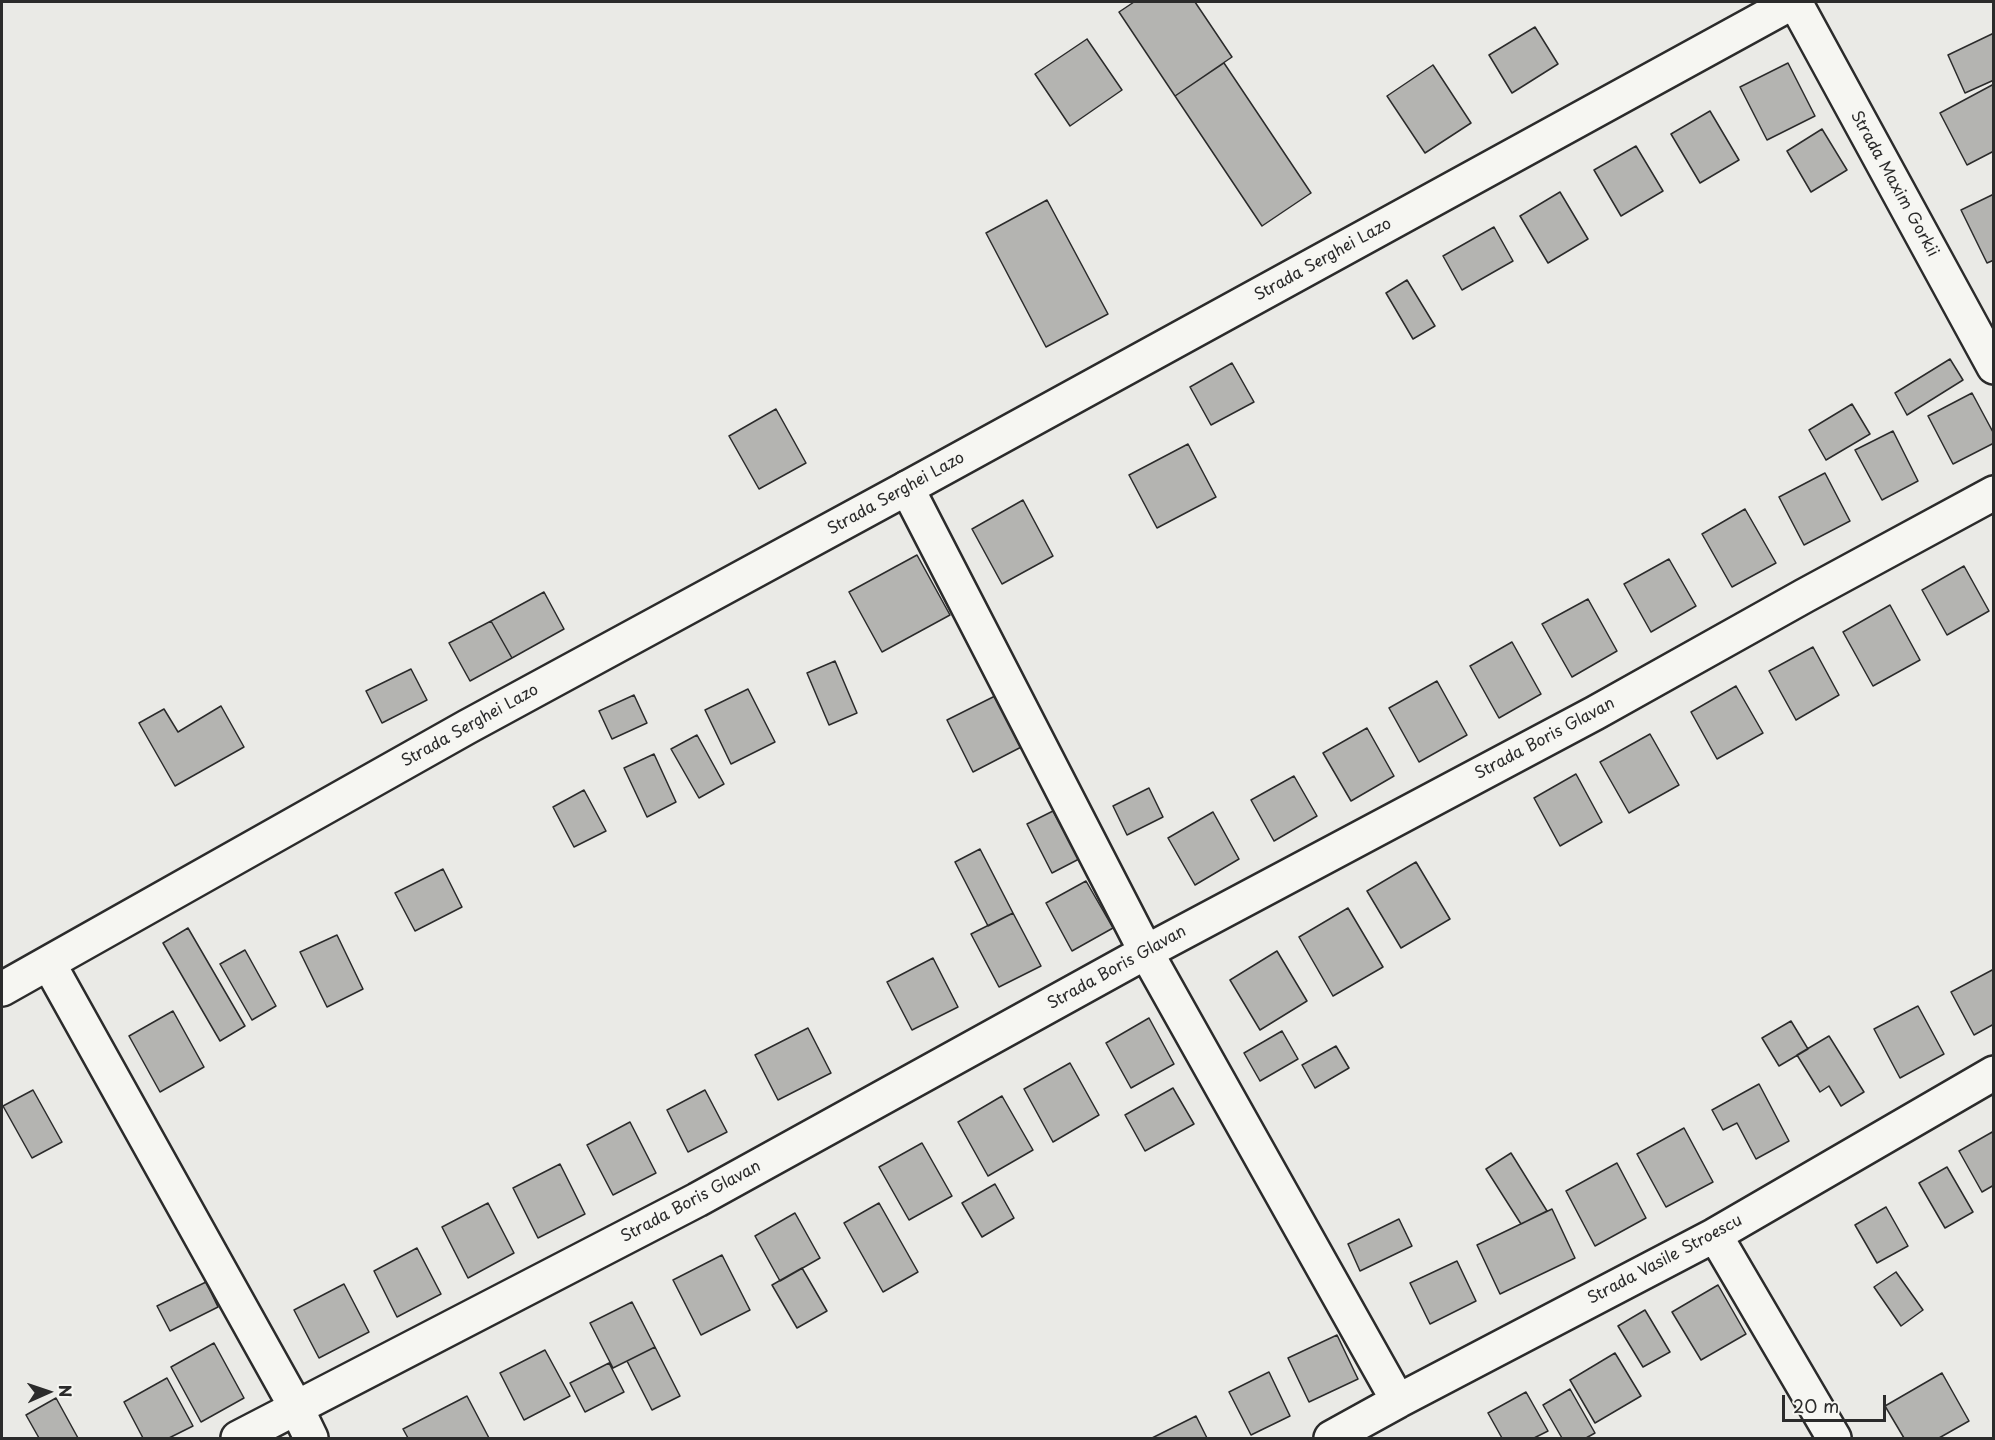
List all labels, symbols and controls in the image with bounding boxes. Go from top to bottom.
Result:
street label: Strada Maxim Gorkii [1846,108,1942,260]
street label: Strada Serghei Lazo [1251,214,1395,306]
street label: Strada Serghei Lazo [824,448,968,540]
street label: Strada Serghei Lazo [398,680,542,772]
street label: Strada Boris Glavan [1472,694,1618,784]
street label: Strada Boris Glavan [1044,922,1190,1014]
street label: Strada Boris Glavan [618,1157,764,1247]
street label: Strada Vasile Stroescu [1584,1211,1746,1309]
north arrow [18,1362,78,1422]
scale bar [1785,1383,1888,1421]
text: N [54,1384,78,1398]
text: 20 m [1793,1392,1839,1419]

